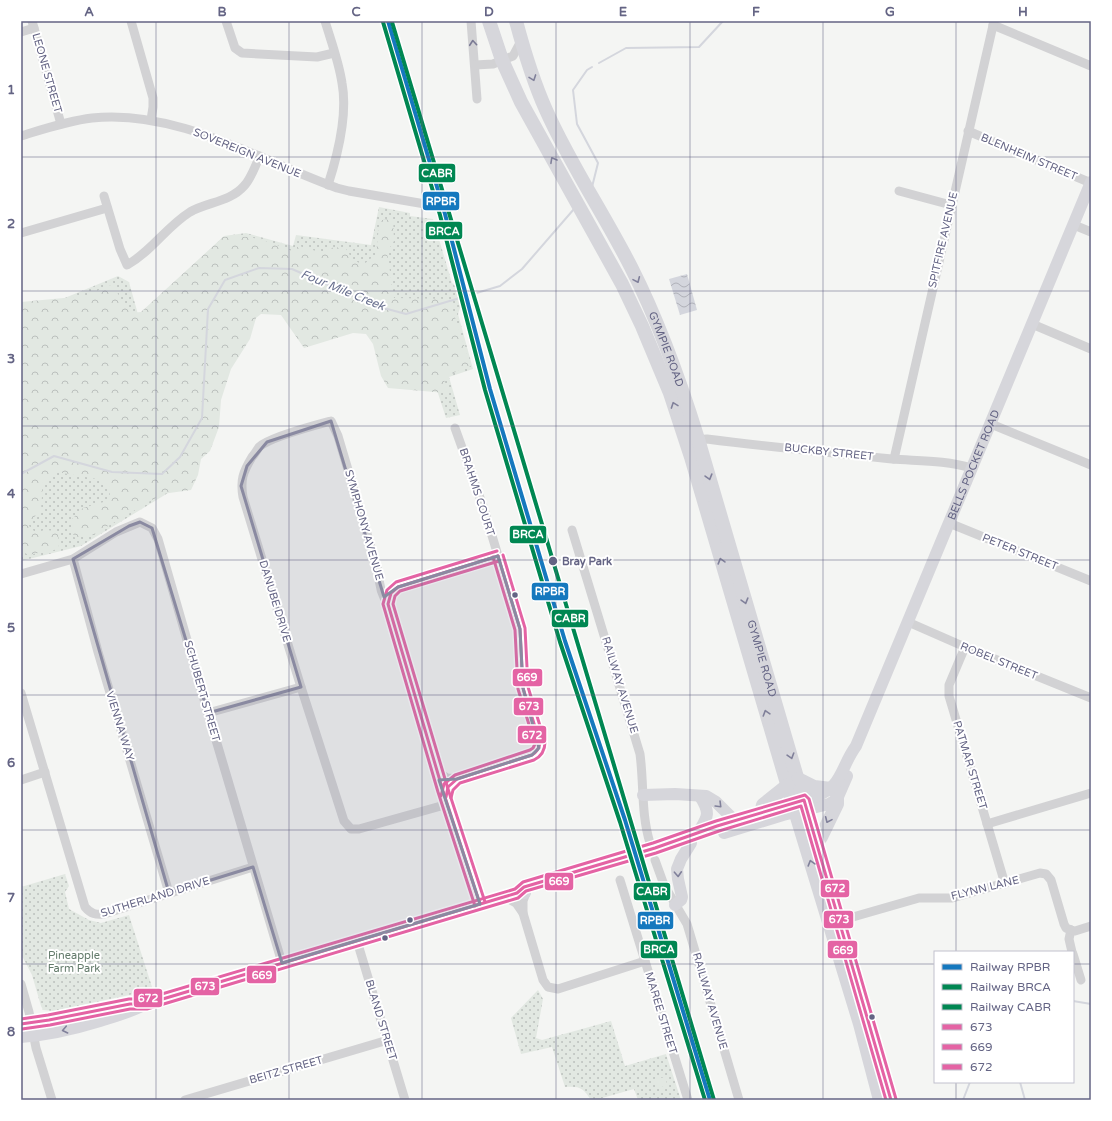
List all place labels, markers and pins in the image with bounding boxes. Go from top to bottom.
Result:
marker: Bray Park [547,555,559,567]
place label: Bray Park [562,555,612,569]
unlabelled marker [510,590,520,600]
unlabelled marker [405,915,415,925]
unlabelled marker [380,933,390,943]
unlabelled marker [867,1012,877,1022]

